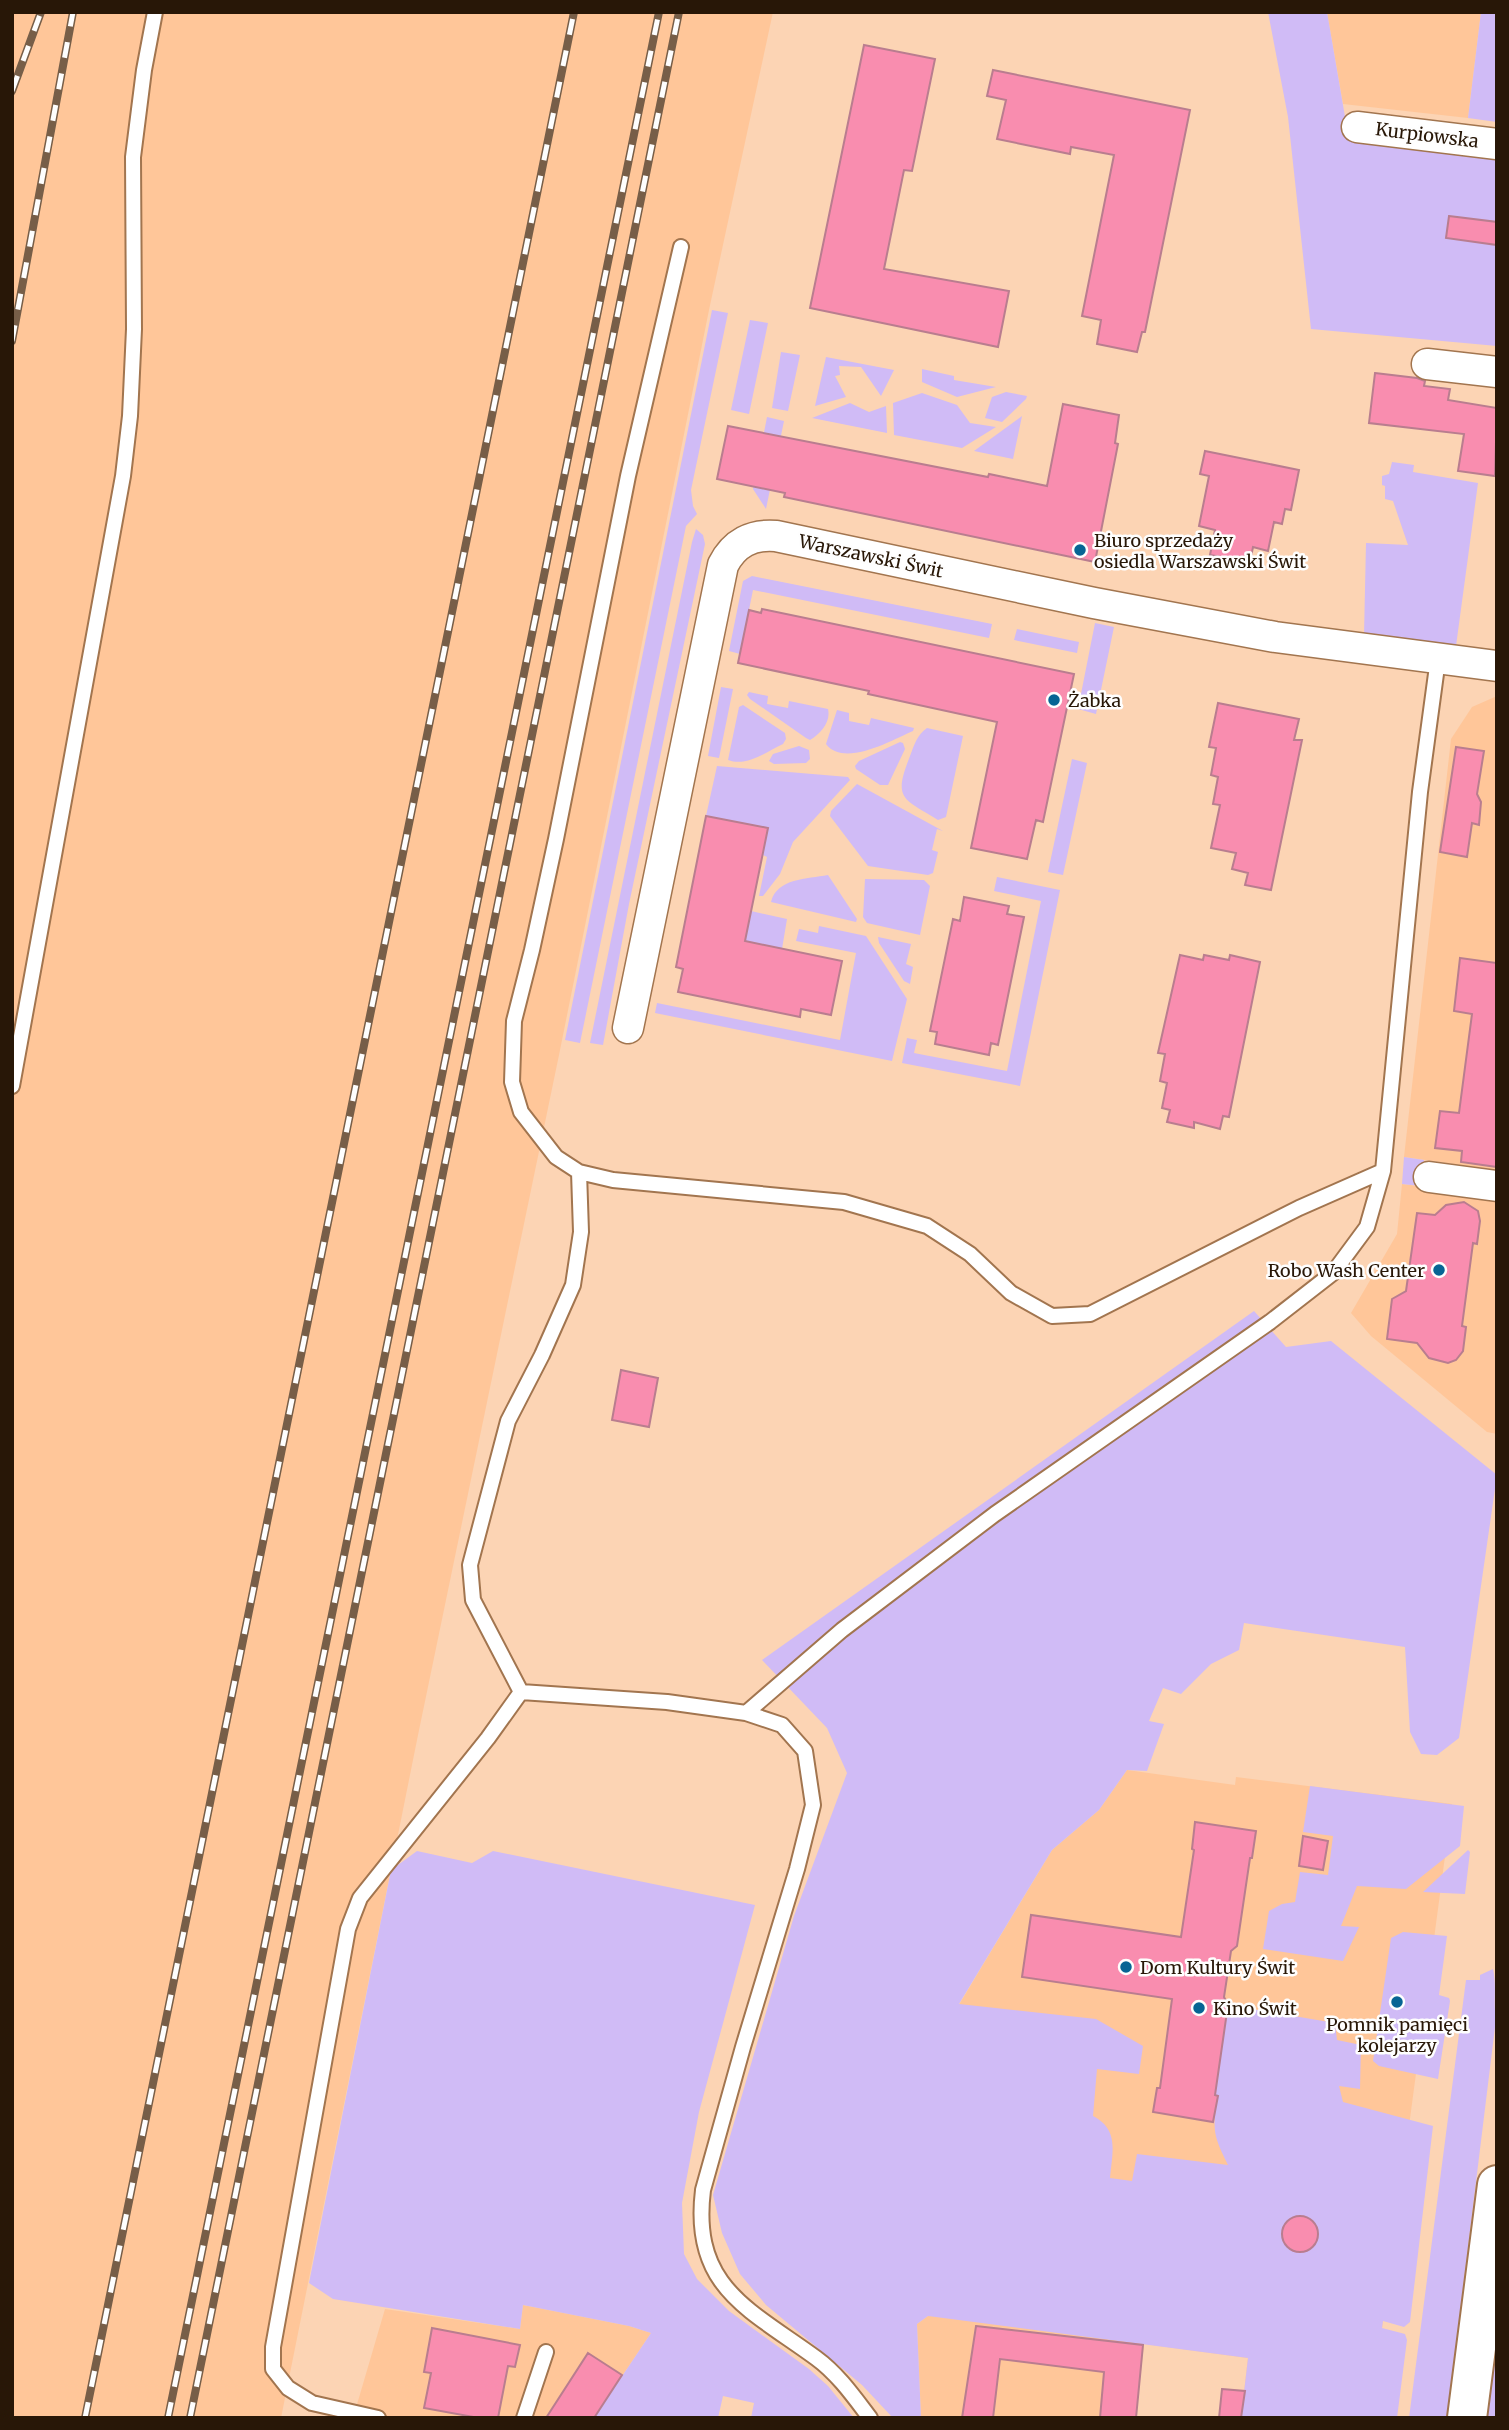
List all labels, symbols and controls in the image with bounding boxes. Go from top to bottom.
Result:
street label: Kurpiowska [1374,117,1480,153]
street label: Warszawski Świt [796,529,945,583]
place label: Biuro sprzedaży osiedla Warszawski Świt [1094,529,1306,573]
marker: Biuro sprzedaży osiedla Warszawski Świt [1072,542,1088,558]
place label: Żabka [1068,689,1121,712]
marker: Żabka [1046,692,1062,708]
place label: Robo Wash Center [1268,1259,1425,1282]
marker: Robo Wash Center [1431,1262,1447,1278]
place label: Dom Kultury Świt [1140,1956,1295,1979]
marker: Dom Kultury Świt [1118,1959,1134,1975]
marker: Pomnik pamięci kolejarzy [1389,1994,1405,2010]
place label: Kino Świt [1213,1997,1297,2020]
marker: Kino Świt [1191,2000,1207,2016]
place label: Pomnik pamięci kolejarzy [1326,2013,1468,2057]

